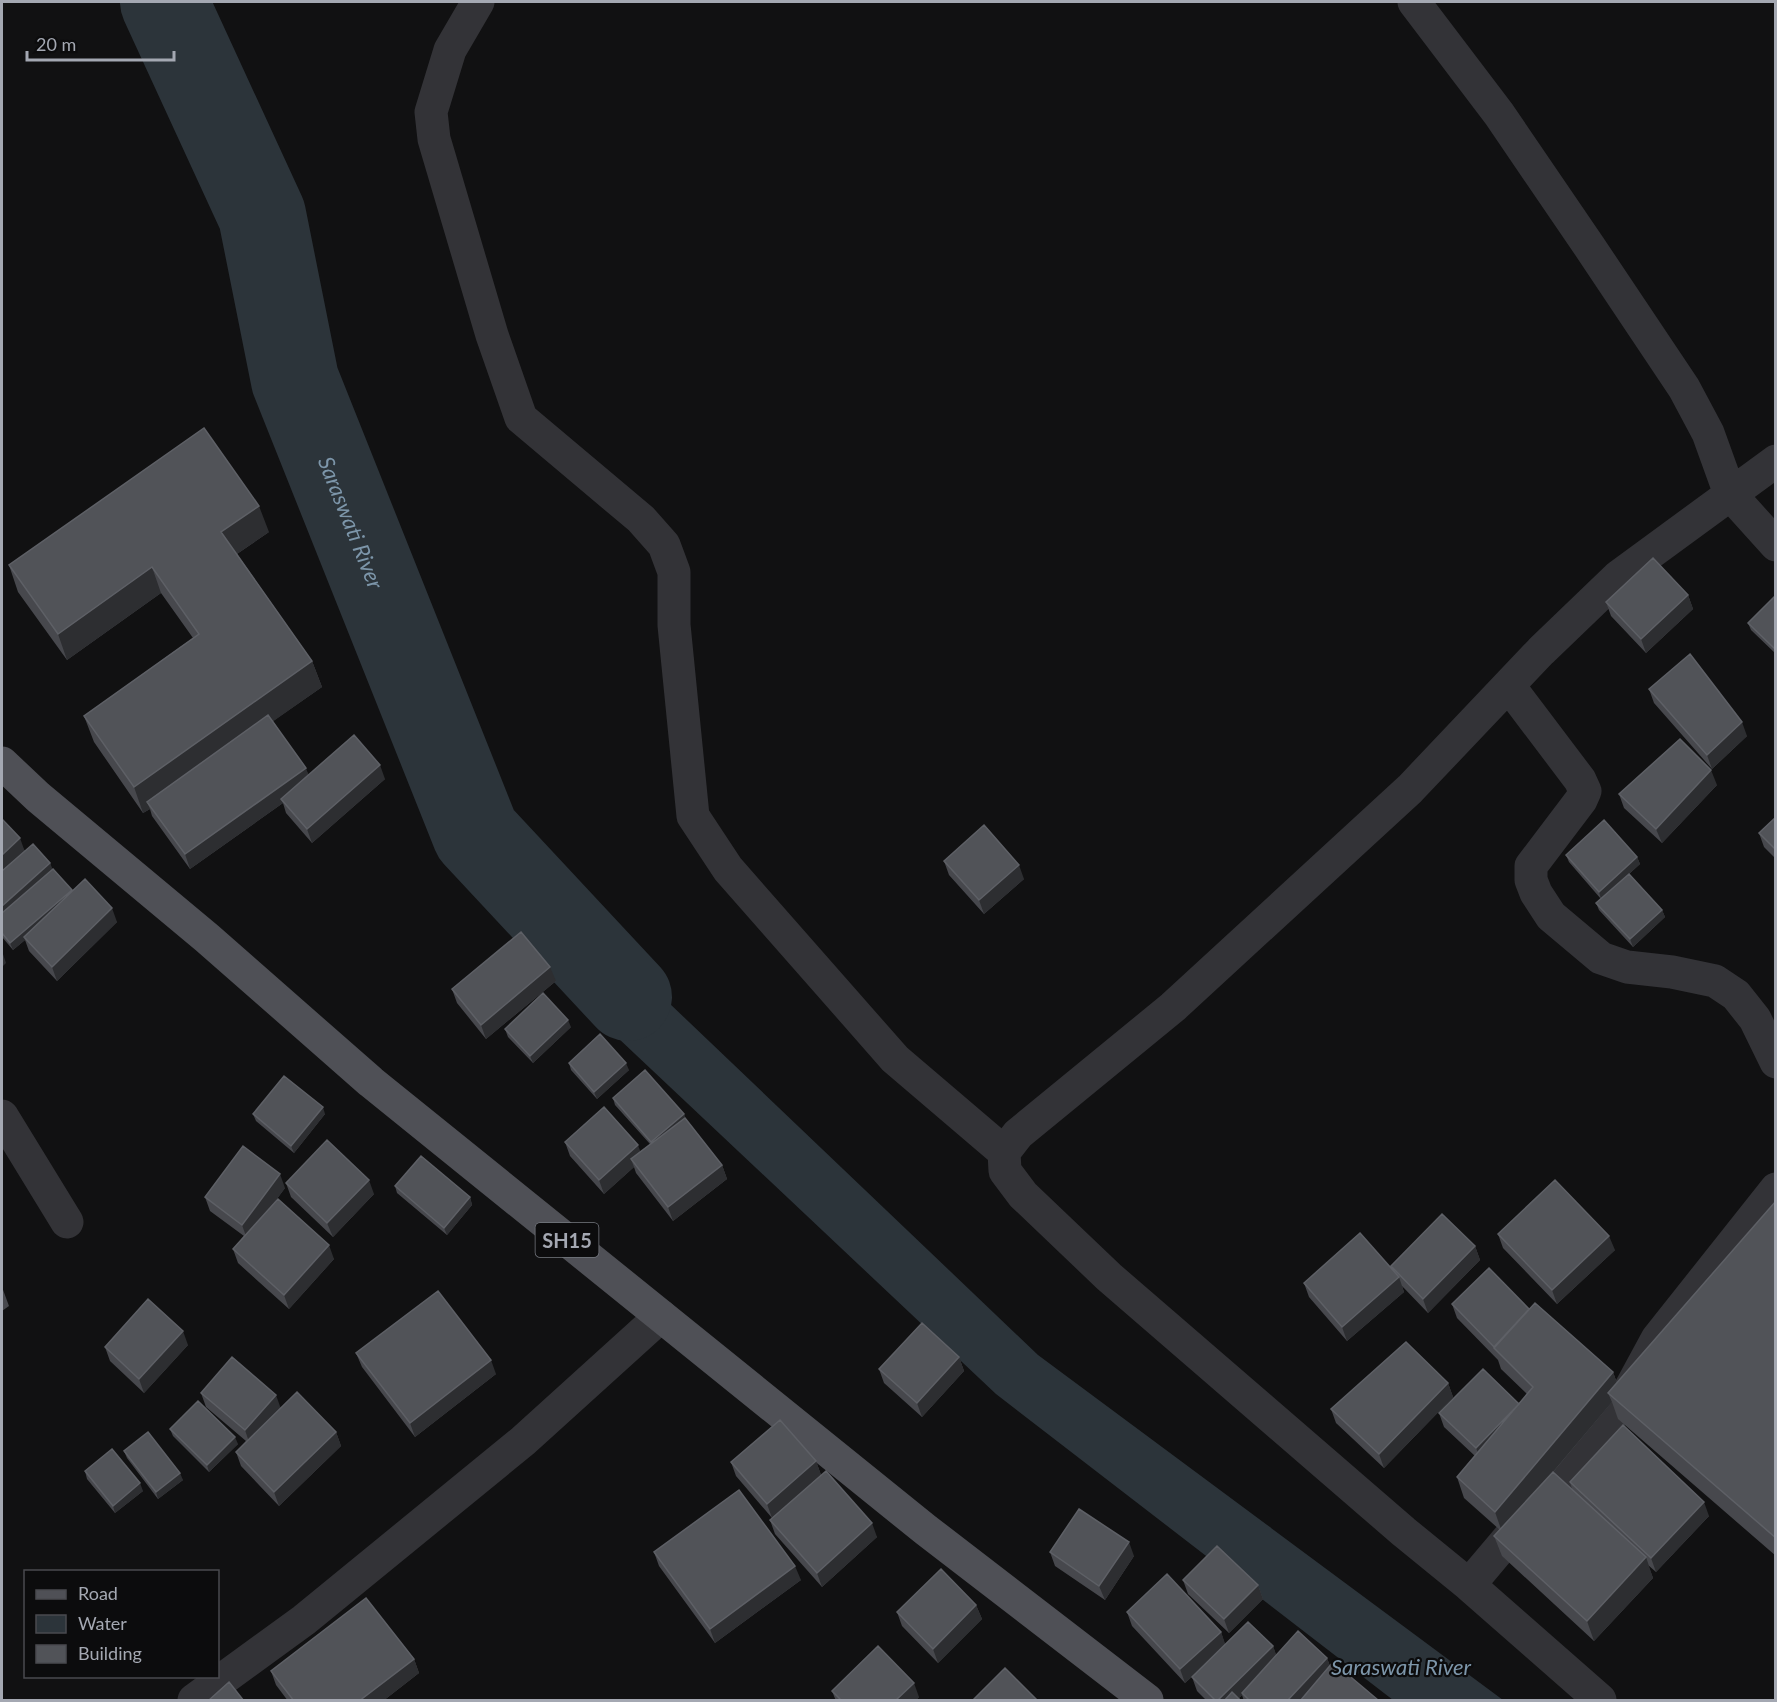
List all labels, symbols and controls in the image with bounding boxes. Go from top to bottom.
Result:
scale bar [27,24,174,62]
text: 20 m [36,33,76,55]
water label: Saraswati River [313,452,390,593]
road number: SH15 [536,1223,598,1257]
legend [24,1570,219,1678]
text: Road [78,1582,118,1604]
text: Water [78,1612,127,1634]
text: Building [78,1642,142,1664]
water label: Saraswati River [1331,1653,1472,1680]

